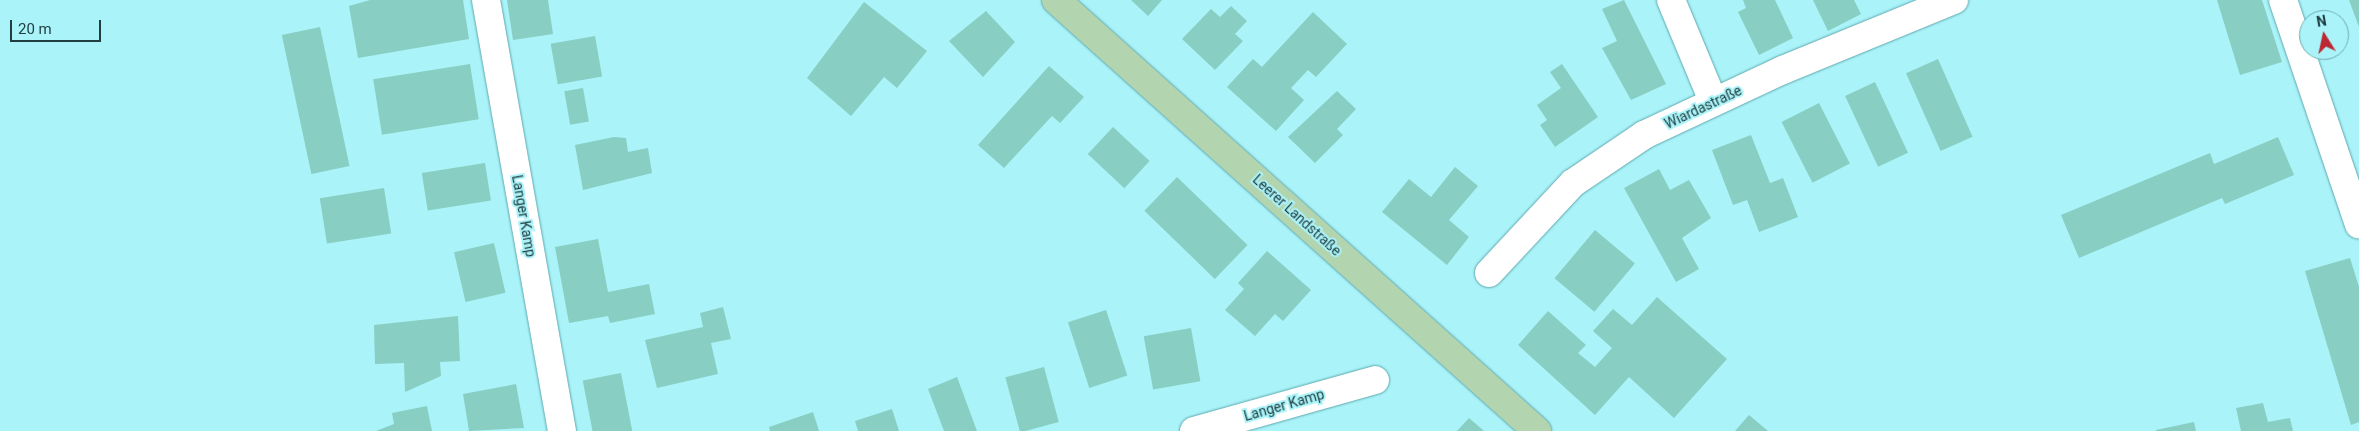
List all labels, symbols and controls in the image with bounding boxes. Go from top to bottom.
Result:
scale bar [12,10,104,42]
north arrow [2299,10,2349,60]
text: N [2315,12,2328,30]
text: 20 m [18,20,52,38]
street label: Wiardastraße [1662,82,1744,132]
street label: Leerer Landstraße [1249,171,1345,259]
street label: Langer Kamp [509,174,539,258]
street label: Langer Kamp [1242,385,1326,425]

